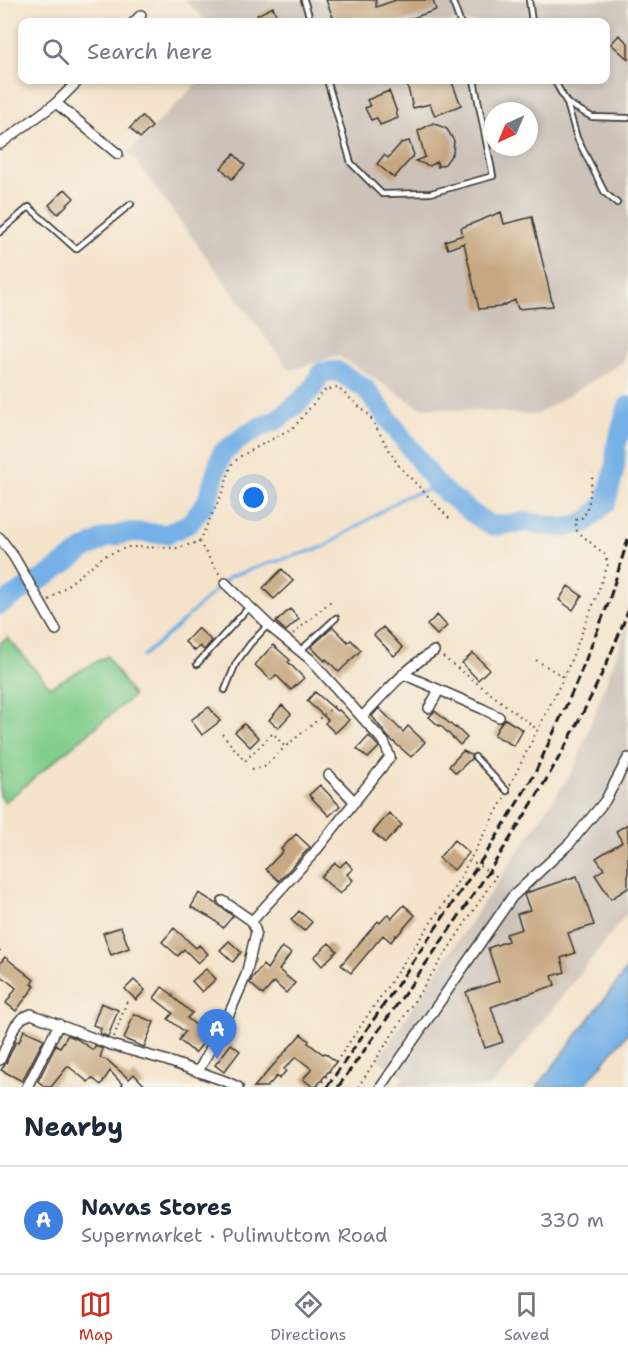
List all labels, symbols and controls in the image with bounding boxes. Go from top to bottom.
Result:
search box [18,18,610,84]
icon: search [39,35,72,68]
text: Search here [87,37,213,66]
north arrow [484,102,538,156]
your location [239,483,268,512]
pin: A [198,1010,236,1059]
text: Nearby [24,1109,123,1144]
text: Navas Stores [81,1193,232,1222]
text: A [36,1207,51,1233]
text: 330 m [540,1207,604,1233]
text: Supermarket · Pulimuttom Road [81,1222,388,1248]
tab: Map [79,1288,113,1345]
tab: Directions [270,1288,347,1345]
tab: Saved [504,1288,549,1345]

